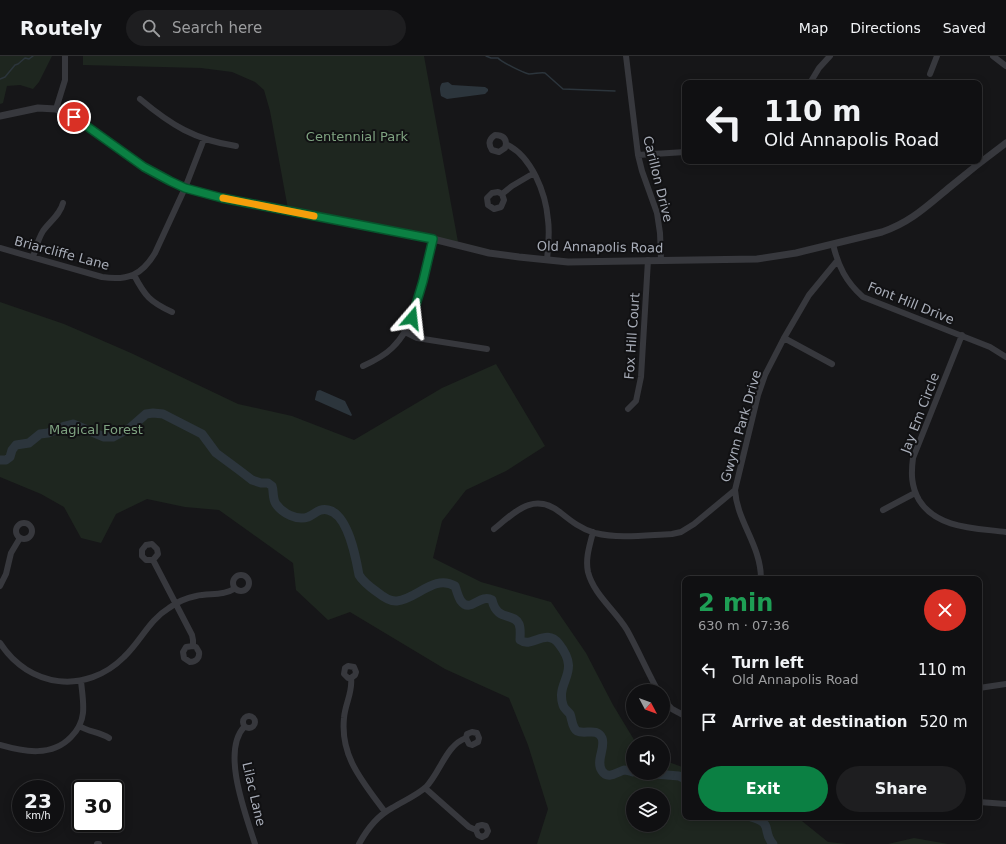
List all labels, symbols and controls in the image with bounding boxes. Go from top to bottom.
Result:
search box [126,10,406,46]
text: Routely [20,17,102,39]
icon: search [140,17,162,39]
text: Search here [172,19,262,37]
text: Map [799,20,828,36]
text: Directions [850,20,921,36]
text: Saved [943,20,986,36]
text: 110 m [764,95,861,128]
icon: left [698,96,750,148]
pin [57,100,91,134]
icon: arrive [63,106,85,128]
park label: Centennial Park [306,129,409,144]
text: Old Annapolis Road [764,129,939,150]
street label: Carillon Drive [640,134,676,224]
street label: Briarcliffe Lane [13,233,111,273]
street label: Old Annapolis Road [537,238,663,256]
street label: Font Hill Drive [866,279,956,327]
street label: Fox Hill Court [621,292,643,380]
position arrow [391,297,433,339]
street label: Gwynn Park Drive [718,368,764,484]
street label: Jay Em Circle [897,371,942,456]
park label: Magical Forest [49,422,143,437]
text: 2 min [698,589,773,617]
button: close [924,589,966,631]
text: 630 m · 07:36 [698,618,789,633]
text: Turn left [732,654,804,672]
icon: left [698,659,720,681]
text: 110 m [918,661,966,679]
text: Old Annapolis Road [732,672,859,687]
north arrow [626,684,670,728]
map controls [626,684,670,832]
icon: arrive [698,711,720,733]
text: Arrive at destination [732,713,907,731]
text: 520 m [919,713,968,731]
button: sound [626,736,670,780]
street label: Lilac Lane [239,761,269,827]
button: Exit [698,766,828,812]
button: Share [836,766,966,812]
speed limit sign: 30 [72,780,124,832]
button: layers [626,788,670,832]
text: 23 [24,789,52,813]
text: km/h [25,810,51,821]

